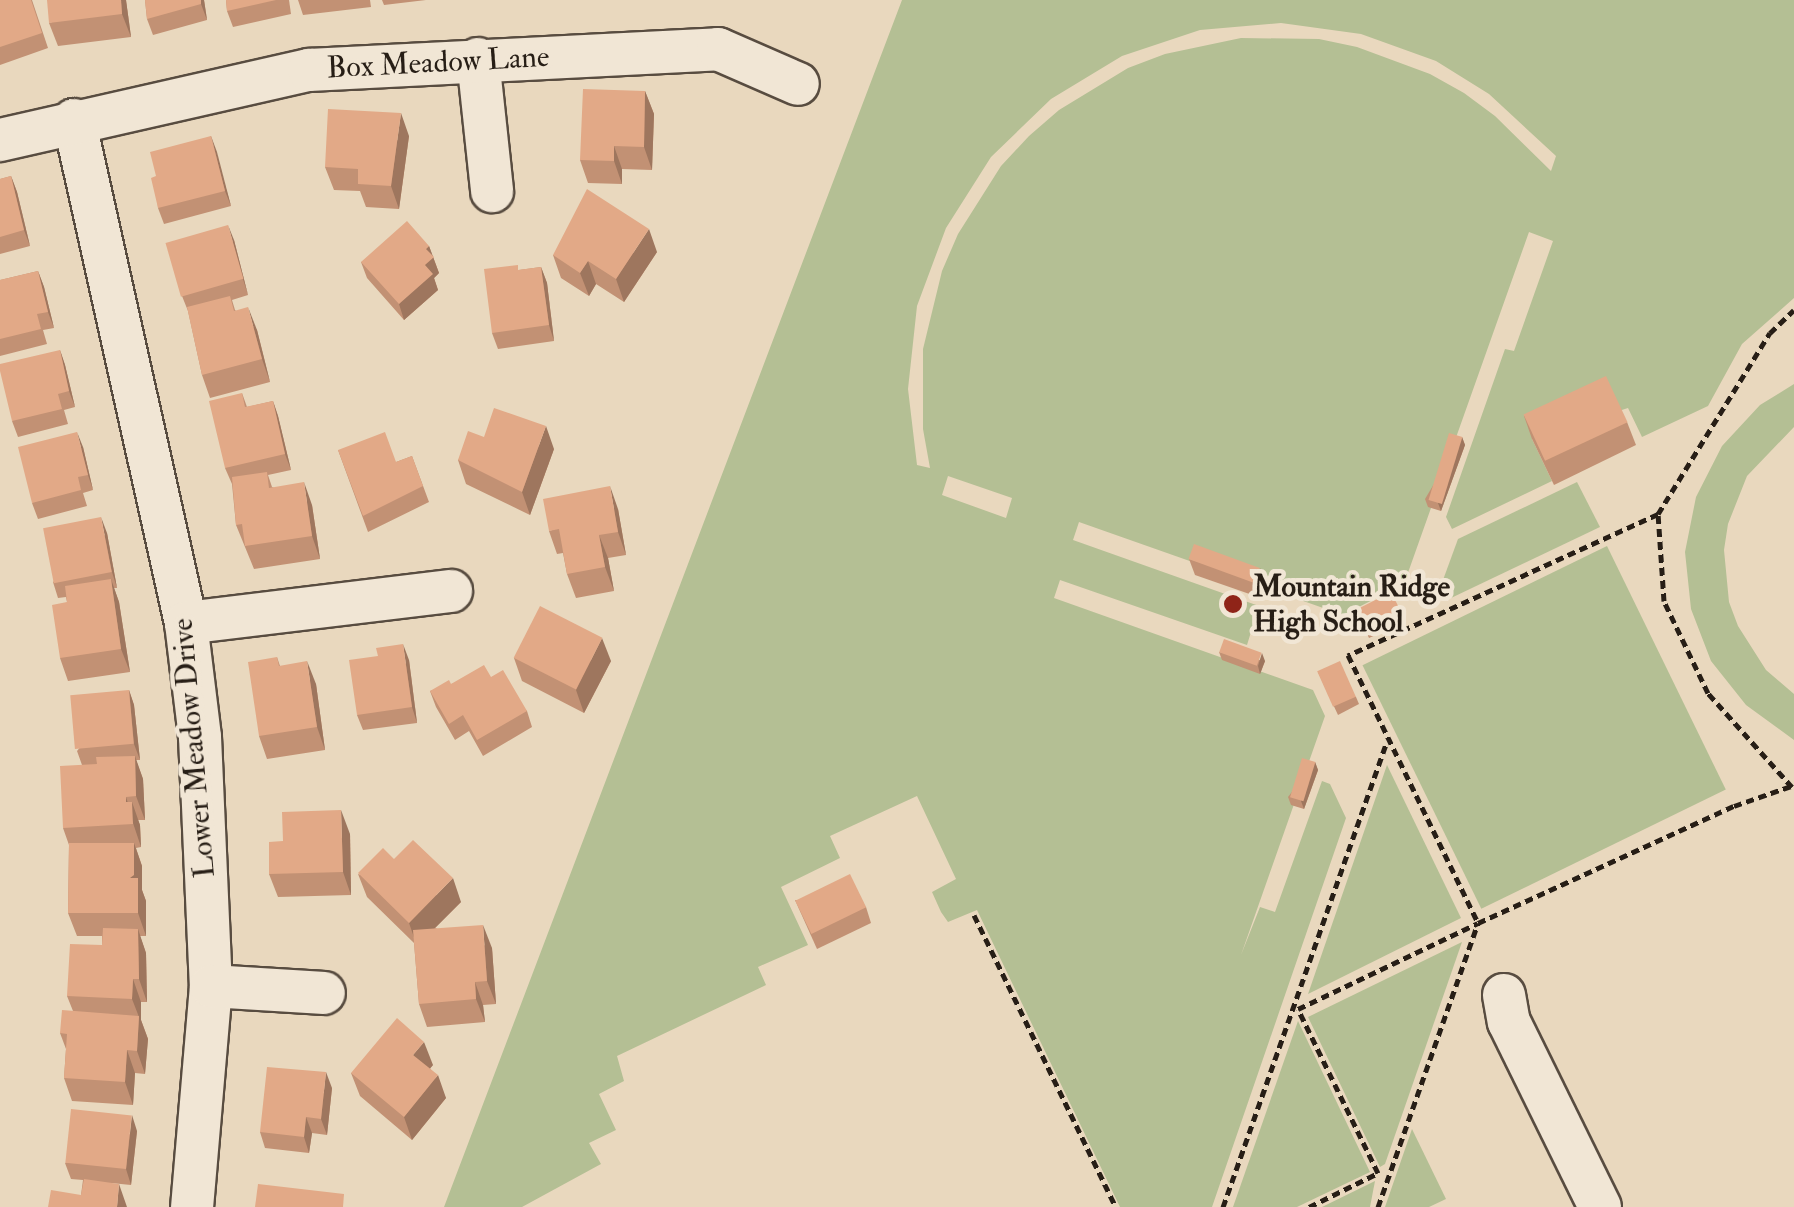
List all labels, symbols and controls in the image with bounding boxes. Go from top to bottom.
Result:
street label: Box Meadow Lane [326,39,550,87]
place label: Mountain Ridge High School [1253,569,1450,640]
marker: Mountain Ridge High School [1222,593,1244,615]
street label: Lower Meadow Drive [165,617,223,879]

